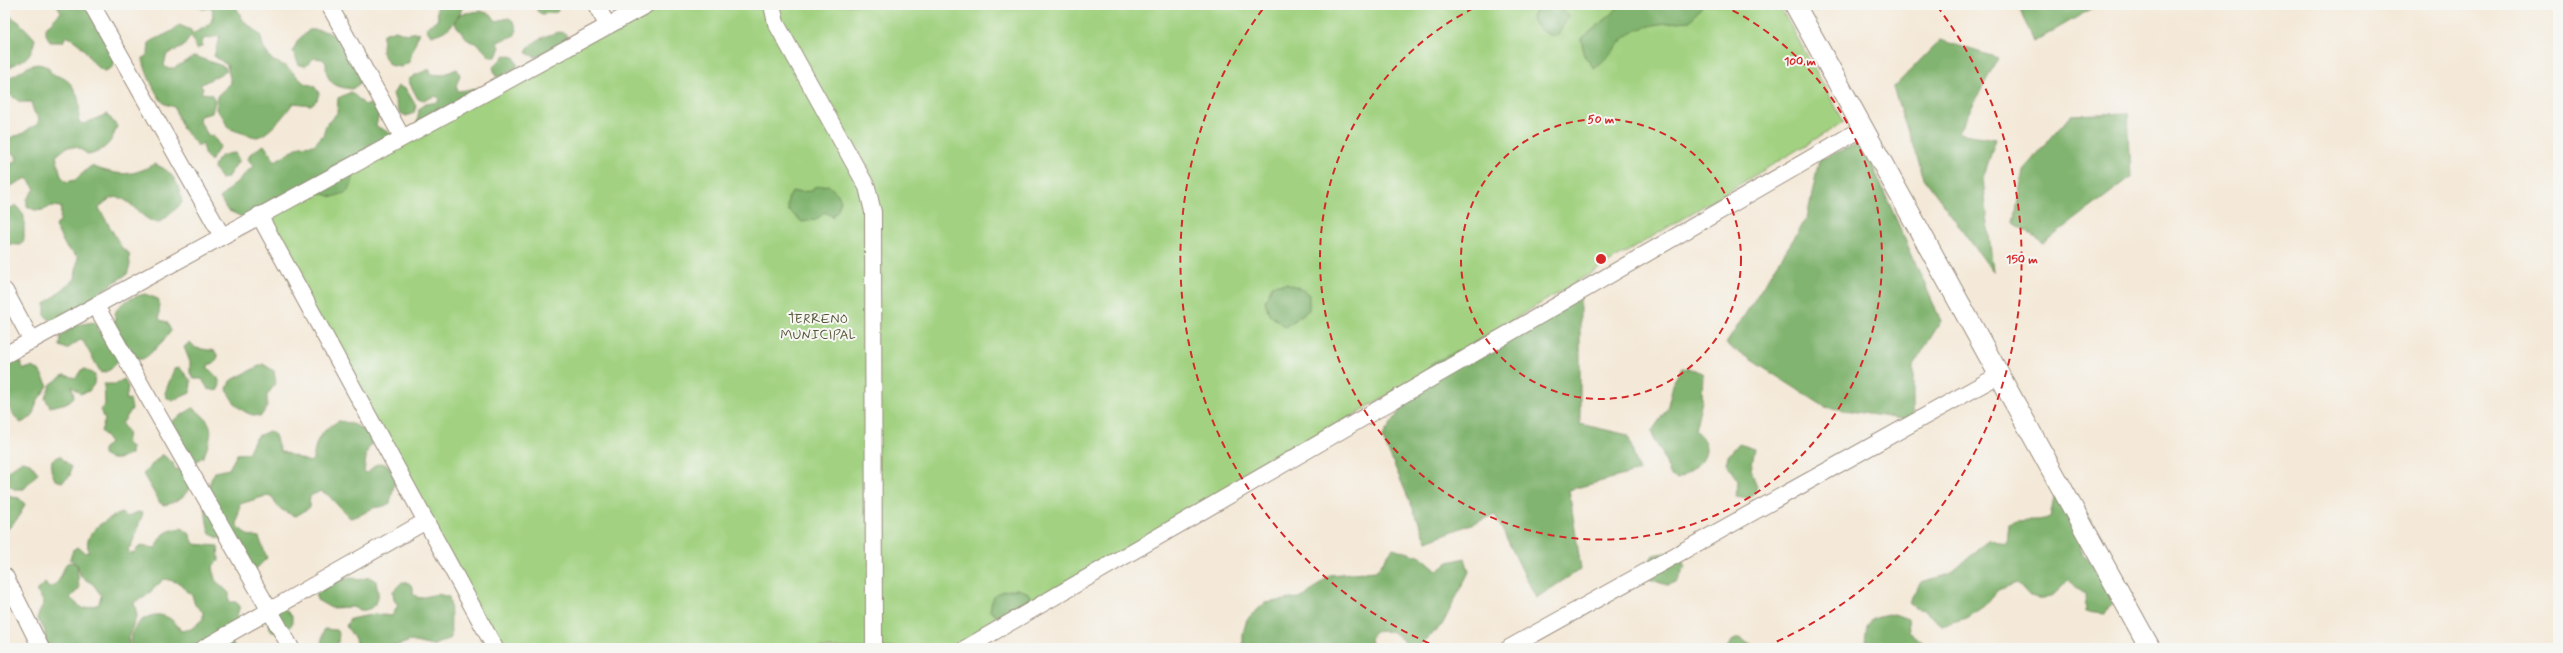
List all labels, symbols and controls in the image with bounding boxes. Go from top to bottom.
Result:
text: 100 m [1784,54,1817,70]
text: 50 m [1588,112,1615,128]
centre of rings [1594,252,1608,266]
text: 150 m [2006,252,2038,268]
park label: TERRENO MUNICIPAL [780,310,856,344]

